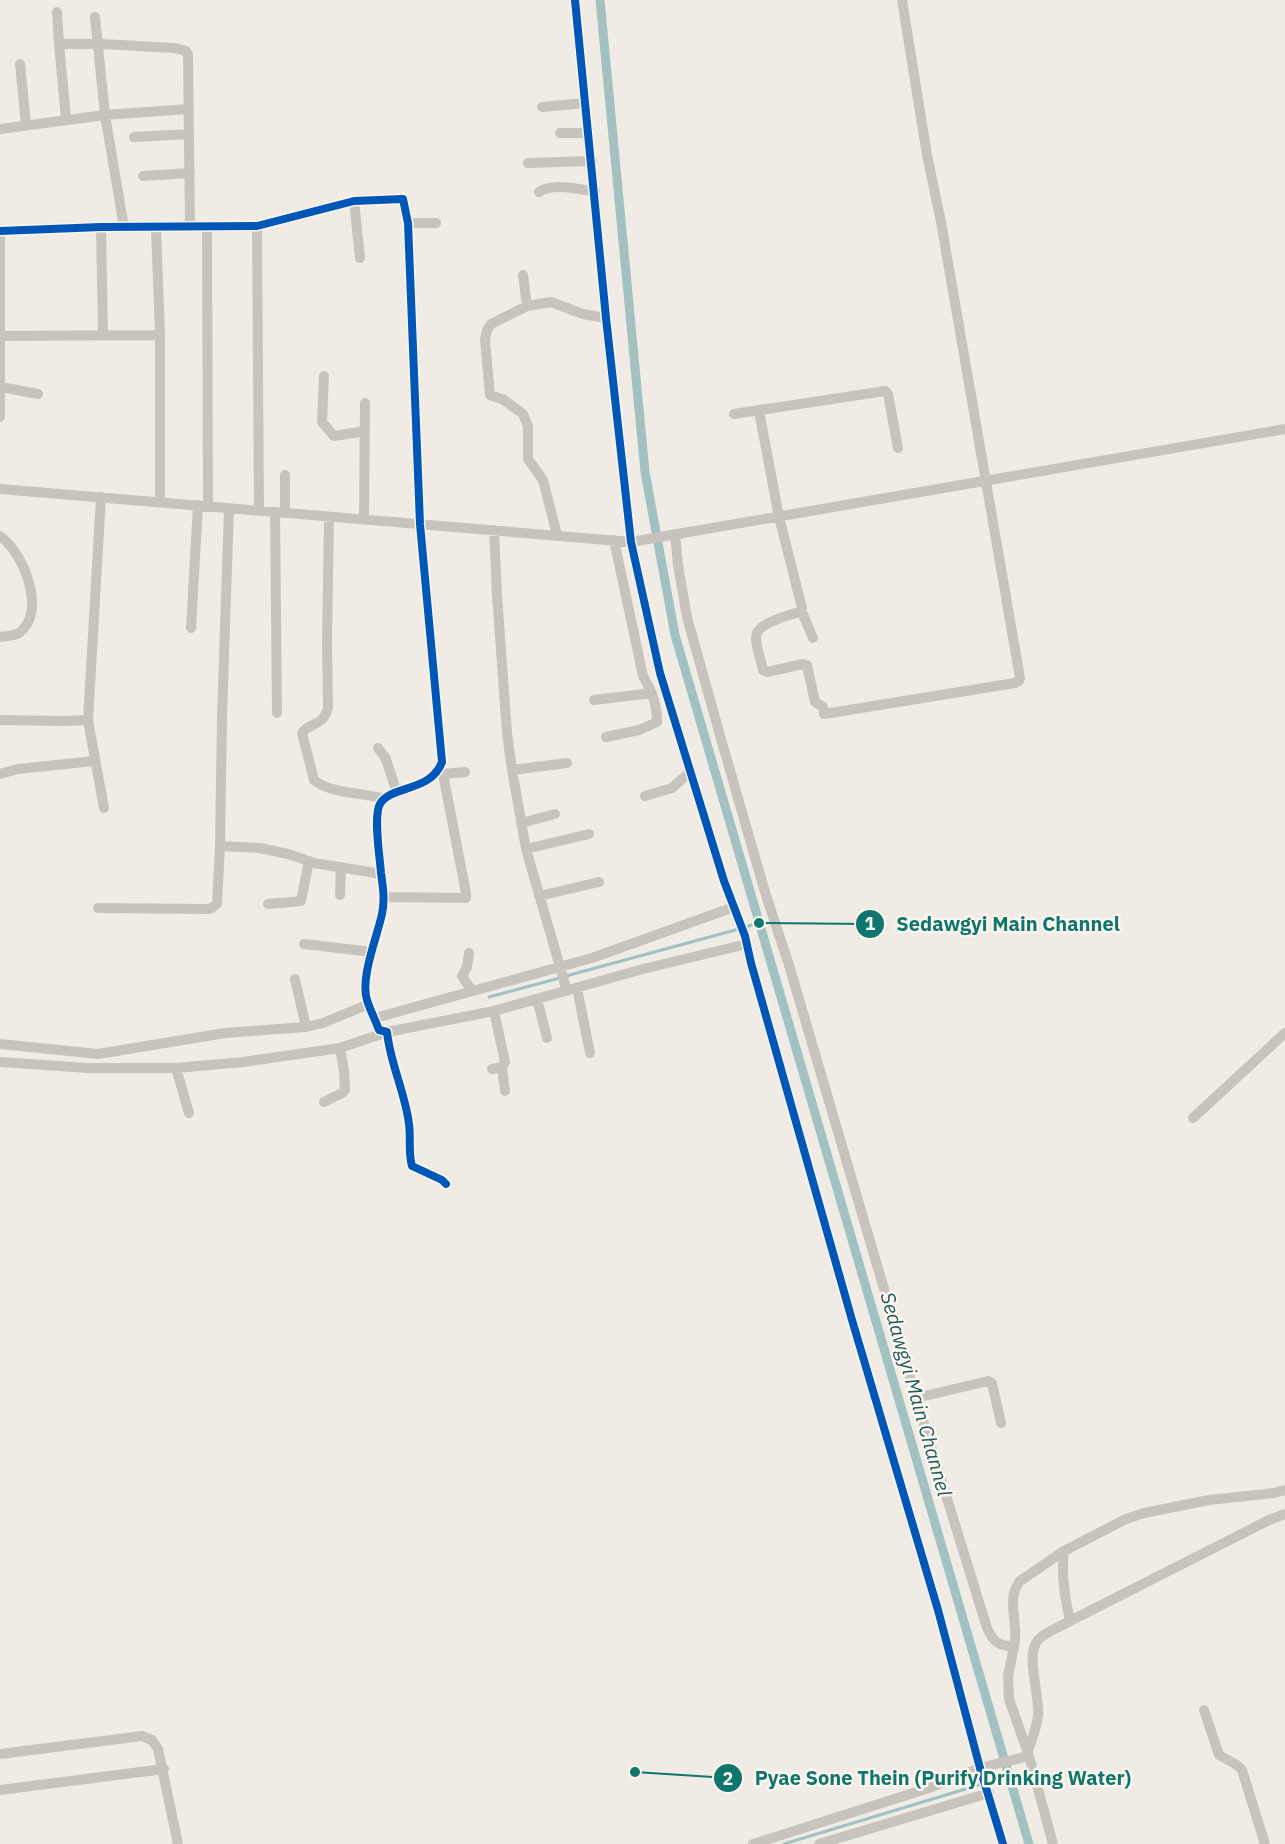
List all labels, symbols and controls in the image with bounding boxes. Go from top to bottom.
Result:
callout: Sedawgyi Main Channel [855,905,1132,943]
text: Sedawgyi Main Channel [896,910,1120,937]
text: 1 [865,912,876,935]
water label: Sedawgyi Main Channel [874,1289,959,1500]
callout: Pyae Sone Thein (Purify Drinking Water) [713,1759,1144,1797]
text: Pyae Sone Thein (Purify Drinking Water) [755,1764,1131,1791]
text: 2 [723,1767,733,1790]

